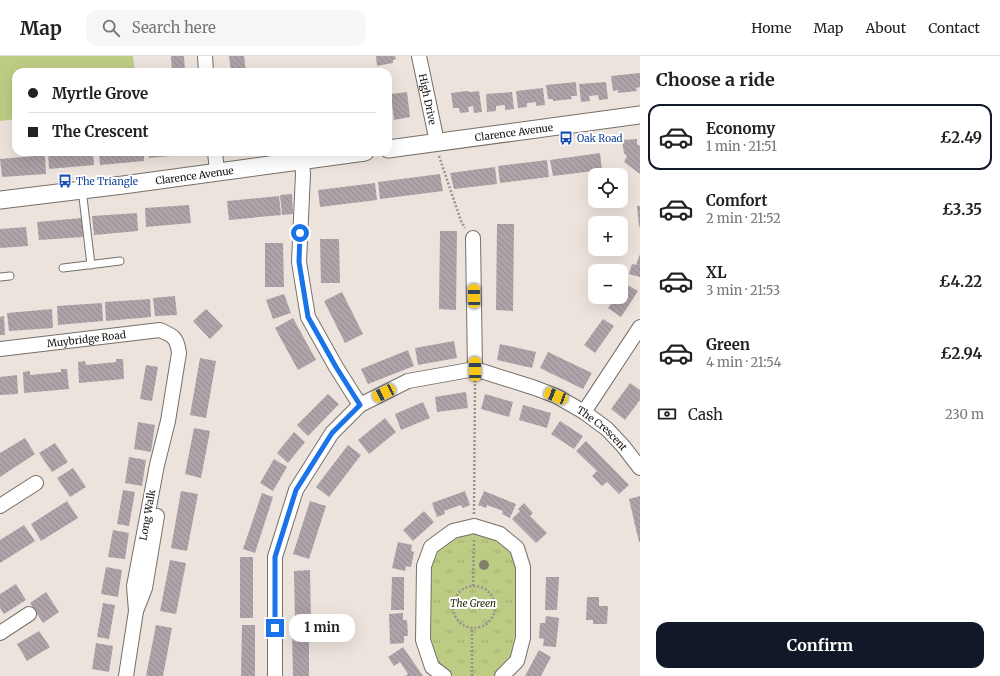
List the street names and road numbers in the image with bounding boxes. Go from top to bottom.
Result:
street label: High Drive [416,72,439,126]
street label: Clarence Avenue [474,121,554,144]
street label: Clarence Avenue [155,164,234,188]
street label: Muybridge Road [46,328,127,350]
street label: The Crescent [574,403,630,453]
street label: Long Walk [137,488,158,542]

